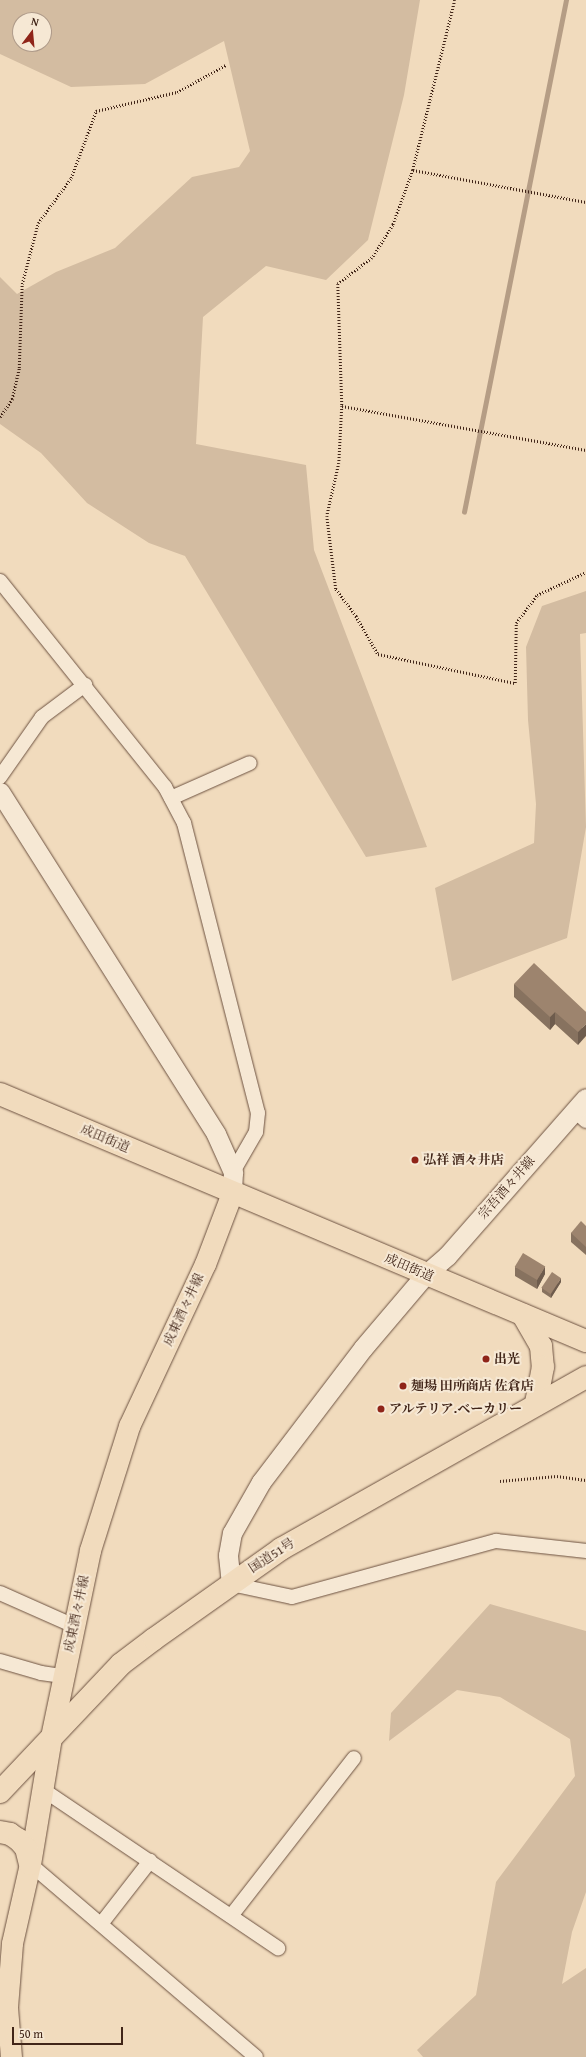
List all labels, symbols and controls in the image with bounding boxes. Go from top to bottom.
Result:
north arrow [12,12,52,52]
text: N [29,13,41,30]
street label: 成田街道 [78,1122,132,1156]
place label: 弘祥 酒々井店 [423,1152,504,1168]
street label: 宗吾酒々井線 [476,1153,538,1223]
marker: 弘祥 酒々井店 [410,1155,420,1165]
street label: 成田街道 [382,1251,436,1285]
street label: 成東酒々井線 [160,1271,208,1349]
place label: 出光 [494,1351,520,1367]
marker: 出光 [481,1354,491,1364]
place label: 麺場 田所商店 佐倉店 [411,1378,534,1394]
marker: 麺場 田所商店 佐倉店 [398,1381,408,1391]
place label: アルテリア.ベーカリー [389,1401,523,1417]
marker: アルテリア.ベーカリー [376,1404,386,1414]
street label: 国道51号 [246,1535,298,1577]
street label: 成東酒々井線 [61,1574,93,1654]
scale bar [14,2019,125,2045]
text: 50 m [19,2025,43,2042]

